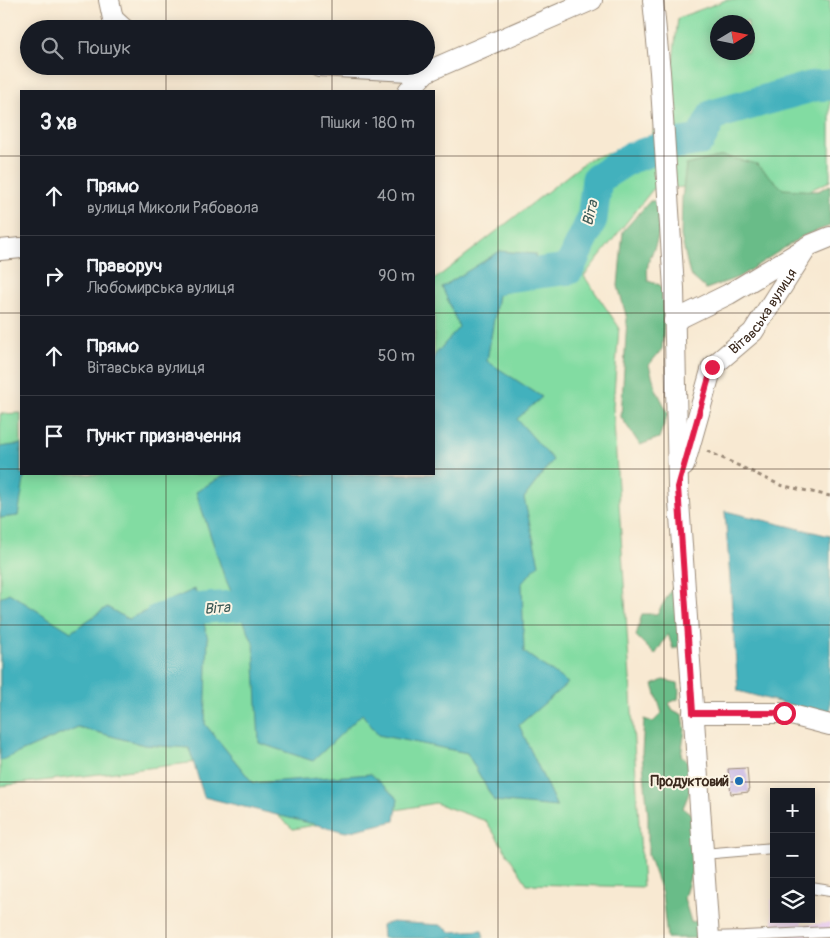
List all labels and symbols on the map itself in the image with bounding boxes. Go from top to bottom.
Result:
north arrow [710,15,755,60]
water label: Віта [578,197,603,228]
street label: Вітавська вулиця [725,266,800,358]
route end [701,356,724,379]
water label: Віта [204,598,232,619]
route start [773,702,796,725]
place label: Продуктовий [651,773,729,790]
marker: Продуктовий [733,775,745,787]

